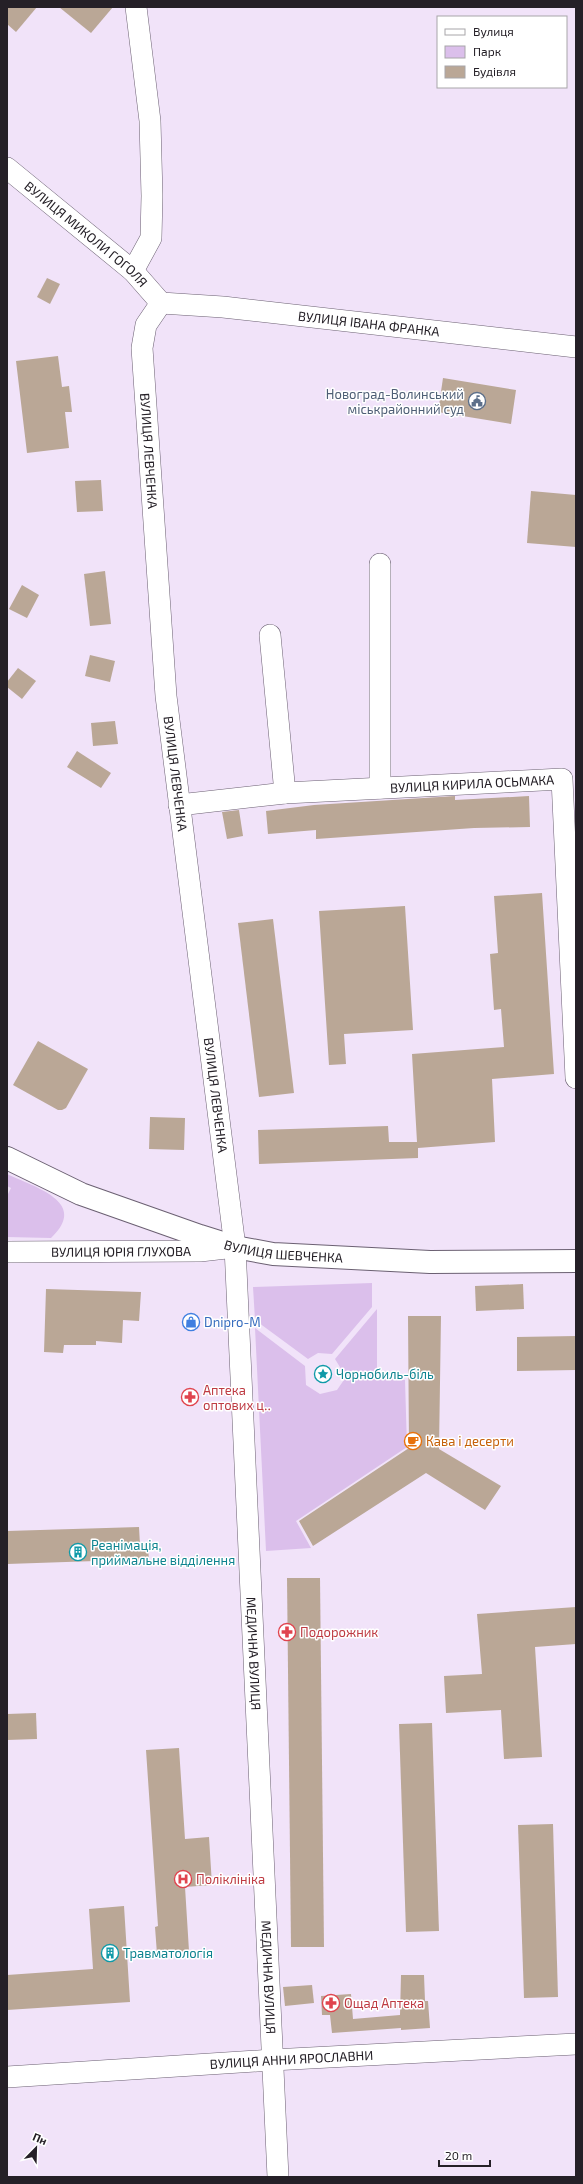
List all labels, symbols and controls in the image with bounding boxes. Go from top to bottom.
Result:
legend [437,16,567,88]
text: Вулиця [473,24,514,39]
text: Парк [473,44,502,58]
text: Будівля [473,64,516,79]
street label: ВУЛИЦЯ МИКОЛИ ГОГОЛЯ [21,178,151,290]
street label: ВУЛИЦЯ ІВАНА ФРАНКА [297,308,441,340]
place label: Новоград-Волинський міськрайонний суд [326,386,464,417]
public building icon: Новоград-Волинський міськрайонний суд [467,391,487,411]
street label: ВУЛИЦЯ ЛЕВЧЕНКА [137,392,161,509]
street label: ВУЛИЦЯ ЛЕВЧЕНКА [161,715,191,832]
street label: ВУЛИЦЯ КИРИЛА ОСЬМАКА [390,771,555,796]
street label: ВУЛИЦЯ ЛЕВЧЕНКА [201,1037,231,1154]
street label: ВУЛИЦЯ ШЕВЧЕНКА [222,1236,343,1266]
street label: ВУЛИЦЯ ЮРІЯ ГЛУХОВА [51,1243,191,1260]
shop icon: Dnipro-M [181,1312,201,1332]
place label: Dnipro-M [204,1314,261,1330]
place icon: Чорнобиль-біль [313,1364,333,1384]
place label: Чорнобиль-біль [336,1366,434,1382]
place label: Аптека оптових ц‥ [203,1382,271,1413]
pharmacy icon: Аптека оптових ц‥ [180,1387,200,1407]
cafe icon: Кава і десерти [403,1431,423,1451]
place label: Кава і десерти [426,1433,514,1449]
place label: Реанімація, приймальне відділення [91,1537,235,1568]
building icon: Реанімація, приймальне відділення [68,1542,88,1562]
street label: МЕДИЧНА ВУЛИЦЯ [243,1596,264,1711]
pharmacy icon: Подорожник [277,1622,297,1642]
place label: Подорожник [300,1624,378,1640]
hospital icon: Поліклініка [173,1869,193,1889]
place label: Поліклініка [196,1871,265,1887]
street label: МЕДИЧНА ВУЛИЦЯ [258,1920,279,2034]
building icon: Травматологія [100,1943,120,1963]
place label: Травматологія [123,1945,213,1961]
pharmacy icon: Ощад Аптека [321,1993,341,2013]
place label: Ощад Аптека [344,1995,424,2011]
street label: ВУЛИЦЯ АННИ ЯРОСЛАВНИ [209,2047,374,2072]
north arrow [16,2128,56,2168]
text: Пн [31,2130,49,2147]
scale bar [439,2142,490,2168]
text: 20 m [445,2148,472,2162]

